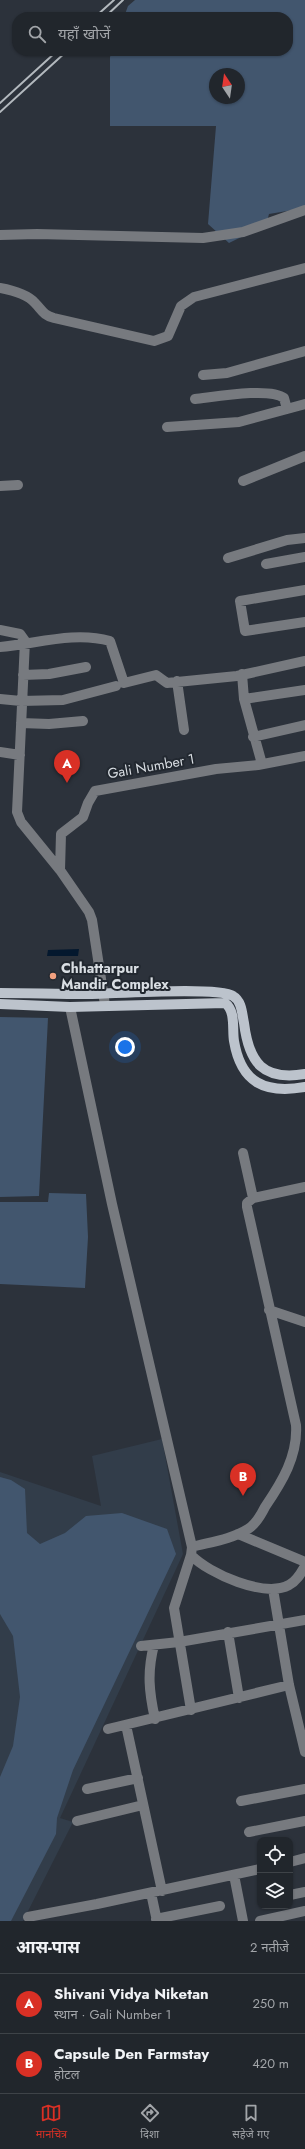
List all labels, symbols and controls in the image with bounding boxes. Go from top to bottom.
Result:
search box [12,12,293,56]
icon: search [26,23,48,45]
text: यहाँ खोजें [58,23,110,45]
north arrow [209,68,245,104]
street label: Gali Number 1 [106,748,196,784]
pin: A [54,750,80,783]
place label: Chhattarpur Mandir Complex [61,958,169,994]
marker: Chhattarpur Mandir Complex [48,971,58,981]
your location [115,1037,135,1057]
pin: B [230,1463,256,1496]
map controls [257,1837,293,1909]
button: locate [257,1837,293,1873]
button: layers [257,1873,293,1909]
text: आस-पास [16,1935,80,1959]
text: 2 नतीजे [250,1938,289,1957]
text: Shivani Vidya Niketan [54,1983,209,2005]
text: A [24,1994,34,2013]
text: 250 m [252,1994,289,2013]
text: स्थान · Gali Number 1 [54,2005,171,2024]
text: Capsule Den Farmstay [54,2043,209,2065]
text: B [25,2054,33,2073]
text: 420 m [252,2054,289,2073]
text: होटल [54,2065,80,2084]
tab: मानचित्र [36,2102,67,2142]
tab: दिशा [139,2102,161,2142]
tab: सहेजे गए [232,2102,269,2142]

